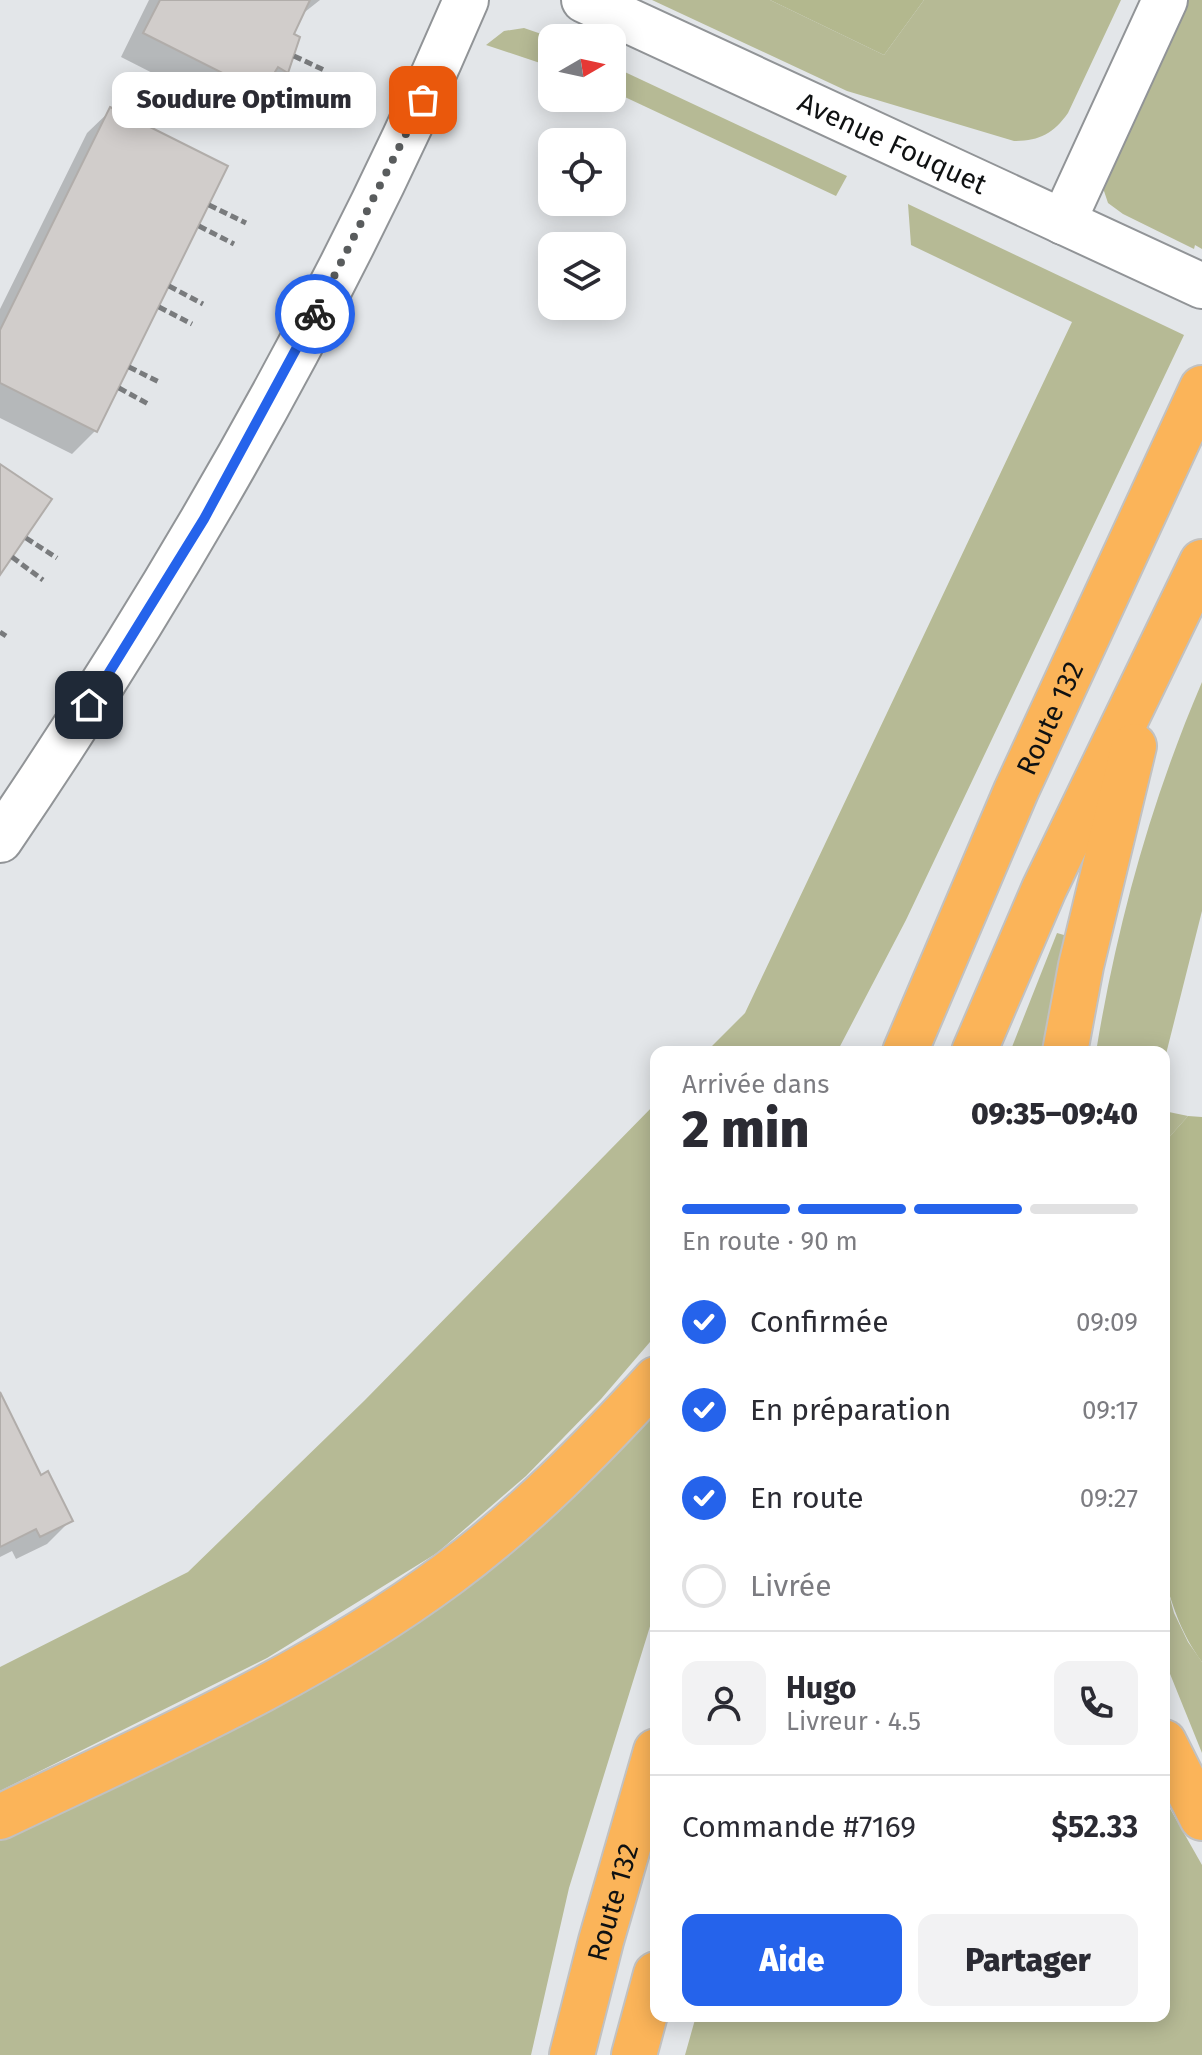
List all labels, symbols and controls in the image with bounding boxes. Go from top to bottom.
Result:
north arrow [538,24,626,112]
map controls [538,24,626,320]
pin [389,66,457,134]
callout: Soudure Optimum [111,72,375,128]
icon: bag [401,78,445,122]
text: Soudure Optimum [136,84,352,115]
street label: Avenue Fouquet [793,85,993,201]
button: locate [538,128,626,216]
button: layers [538,232,626,320]
courier [275,274,355,354]
icon: bike [293,292,337,336]
street label: Route 132 [1010,656,1091,780]
pin [55,671,123,739]
icon: home [67,683,111,727]
text: Arrivée dans [682,1069,829,1100]
text: 09:35–09:40 [971,1096,1138,1132]
text: 2 min [682,1098,809,1161]
text: En route · 90 m [682,1226,858,1257]
icon: check [682,1300,726,1344]
text: Confirmée [750,1304,889,1340]
text: 09:09 [1076,1307,1138,1338]
icon: check [682,1388,726,1432]
text: En préparation [750,1392,951,1428]
text: 09:17 [1082,1395,1138,1426]
icon: check [682,1476,726,1520]
text: En route [750,1480,864,1516]
text: 09:27 [1080,1483,1138,1514]
text: Livrée [750,1568,832,1604]
button: person [682,1661,766,1745]
button: phone [1054,1661,1138,1745]
text: Hugo [786,1670,857,1706]
text: Livreur · 4.5 [786,1706,921,1737]
text: Commande #7169 [682,1809,916,1845]
text: $52.33 [1051,1809,1138,1845]
street label: Route 132 [580,1840,645,1965]
button: Aide [682,1914,902,2006]
button: Partager [918,1914,1138,2006]

